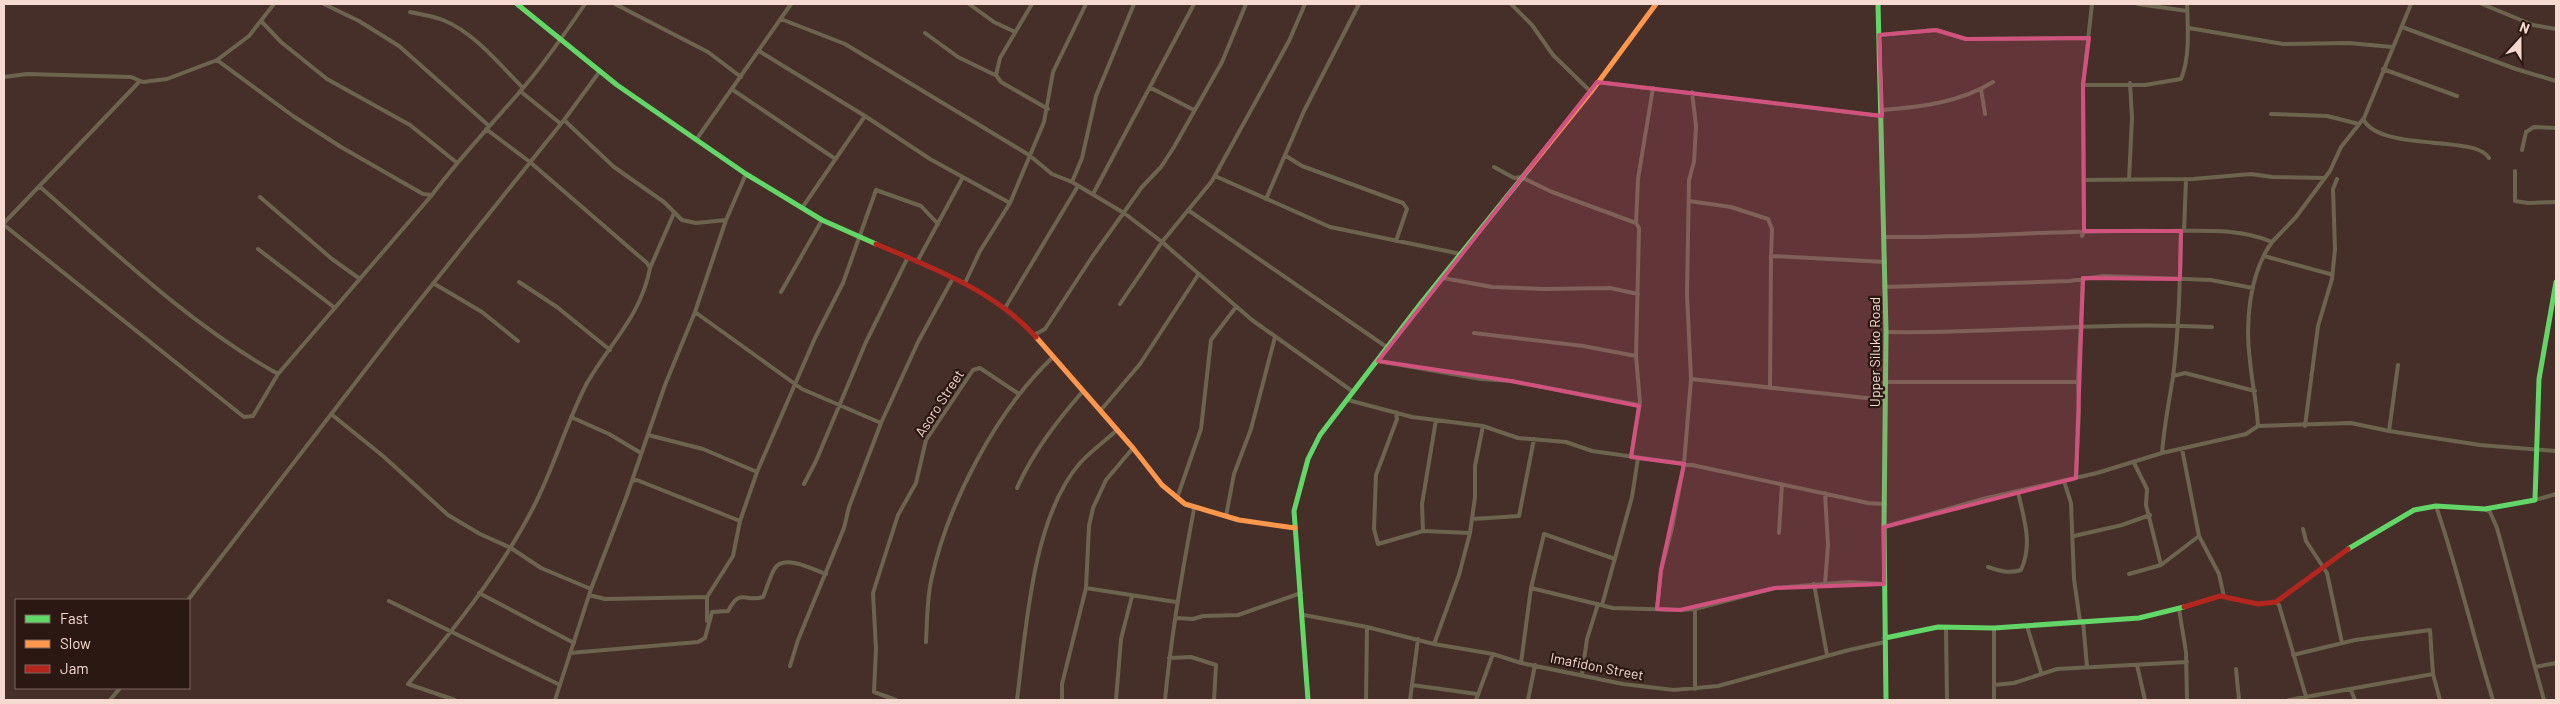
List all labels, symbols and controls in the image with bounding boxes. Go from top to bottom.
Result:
north arrow [2495,15,2545,65]
text: N [2517,18,2532,37]
street label: Upper Siluko Road [1866,297,1883,407]
street label: Asoro Street [911,366,967,440]
legend [15,599,190,689]
text: Fast [60,609,88,627]
text: Slow [60,634,91,652]
street label: Imafidon Street [1549,649,1645,683]
text: Jam [60,659,89,677]

